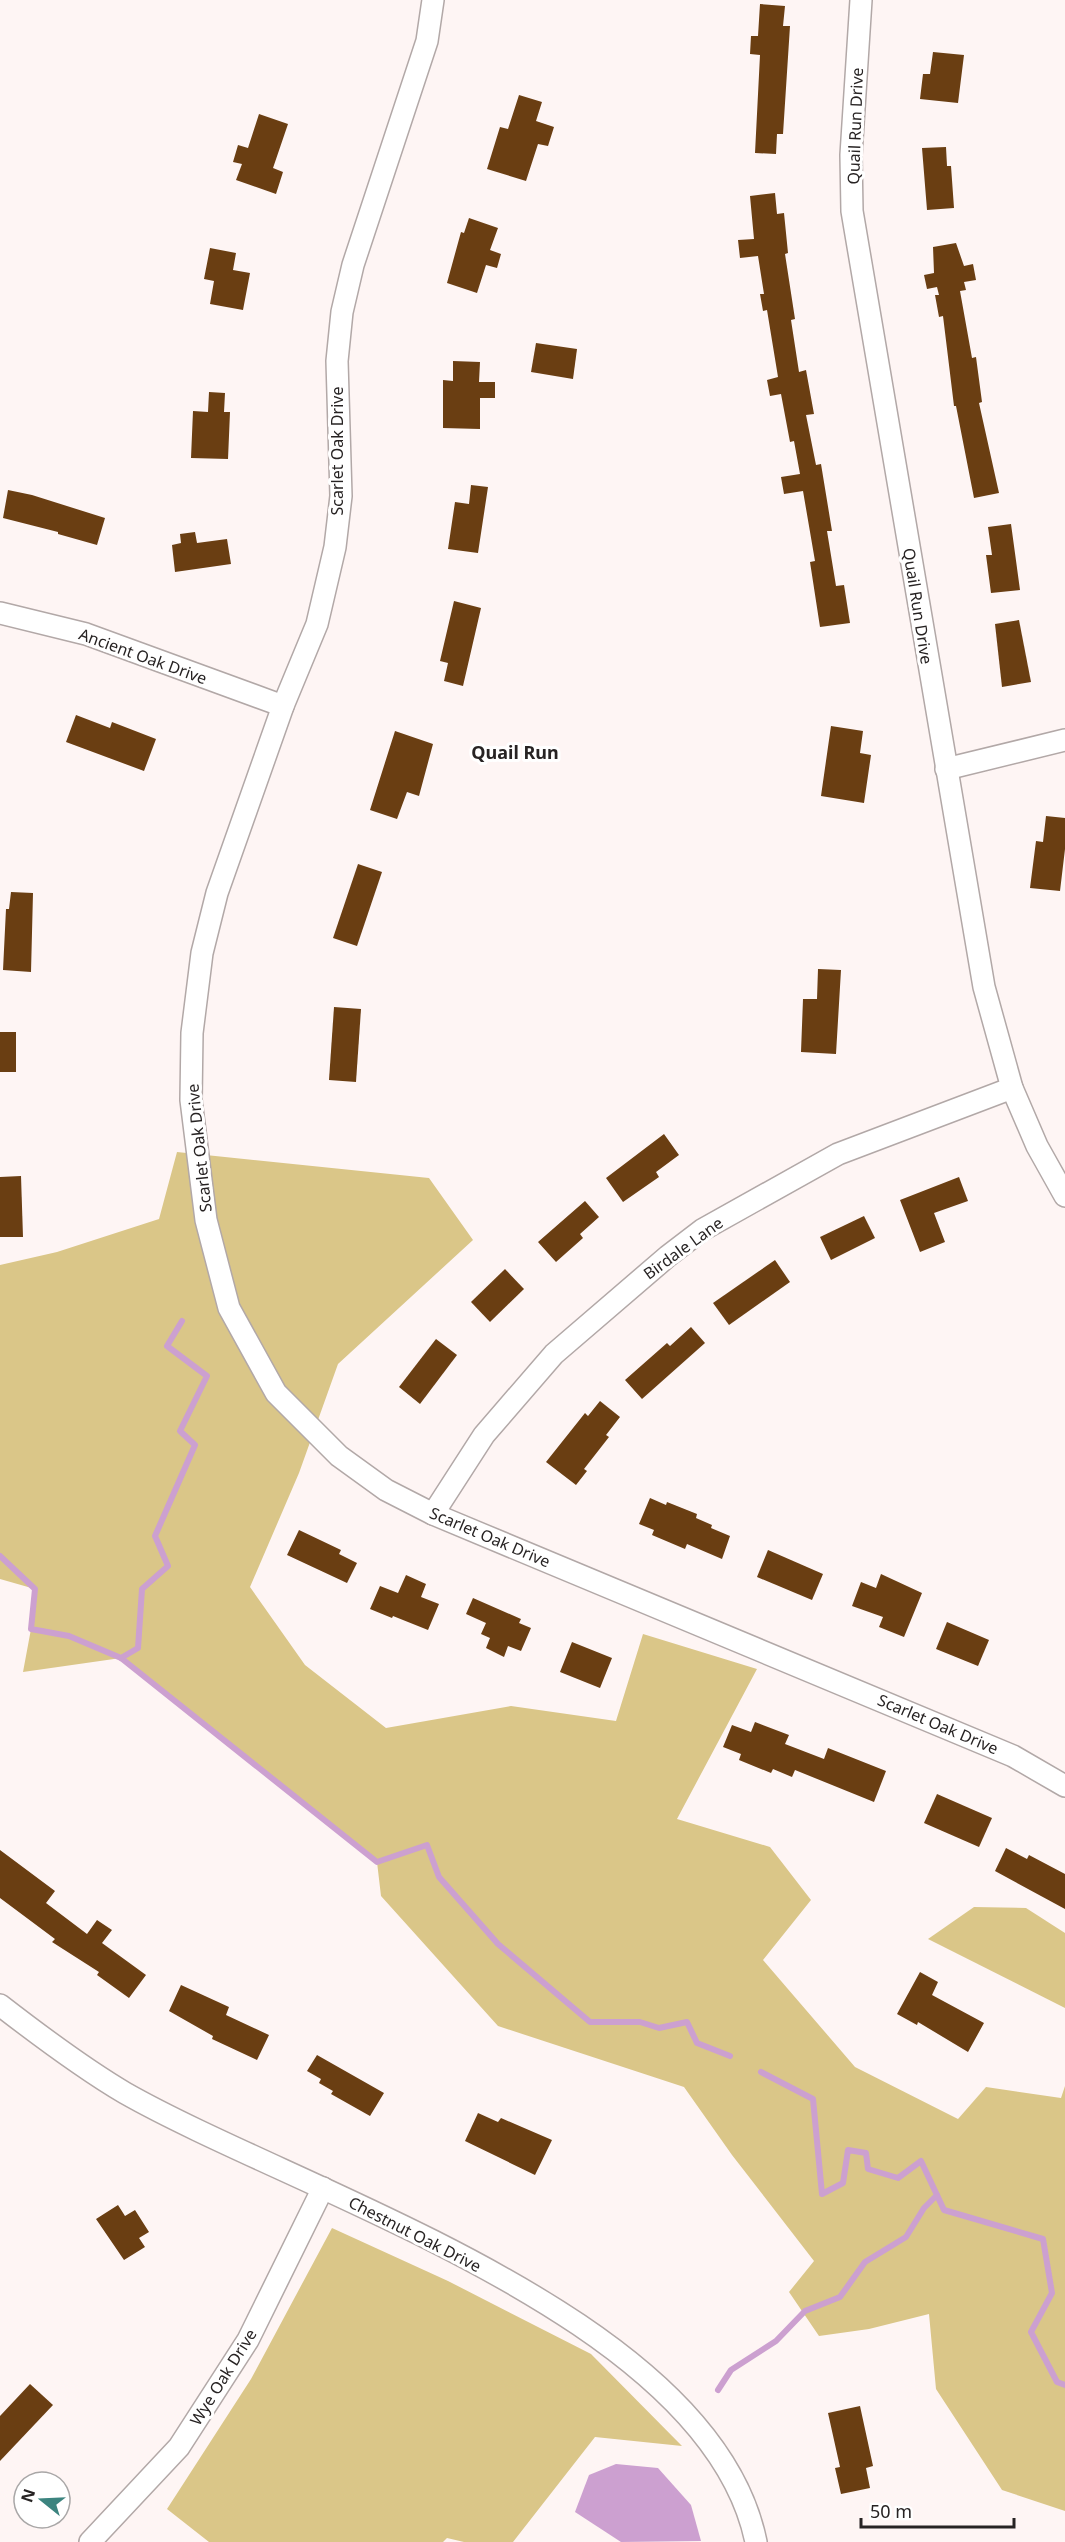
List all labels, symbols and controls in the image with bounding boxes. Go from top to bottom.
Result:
street label: Quail Run Drive [842,67,868,185]
street label: Scarlet Oak Drive [326,387,348,515]
street label: Quail Run Drive [898,546,938,666]
street label: Ancient Oak Drive [76,623,210,689]
district label: Quail Run [471,740,559,764]
street label: Scarlet Oak Drive [181,1083,217,1213]
street label: Birdale Lane [639,1212,727,1284]
street label: Scarlet Oak Drive [426,1502,554,1572]
street label: Scarlet Oak Drive [874,1689,1002,1759]
street label: Chestnut Oak Drive [345,2191,485,2277]
street label: Wye Oak Drive [185,2325,261,2429]
north arrow [12,2470,72,2530]
text: N [15,2486,40,2505]
scale bar [861,2491,1014,2529]
text: 50 m [870,2499,912,2523]

